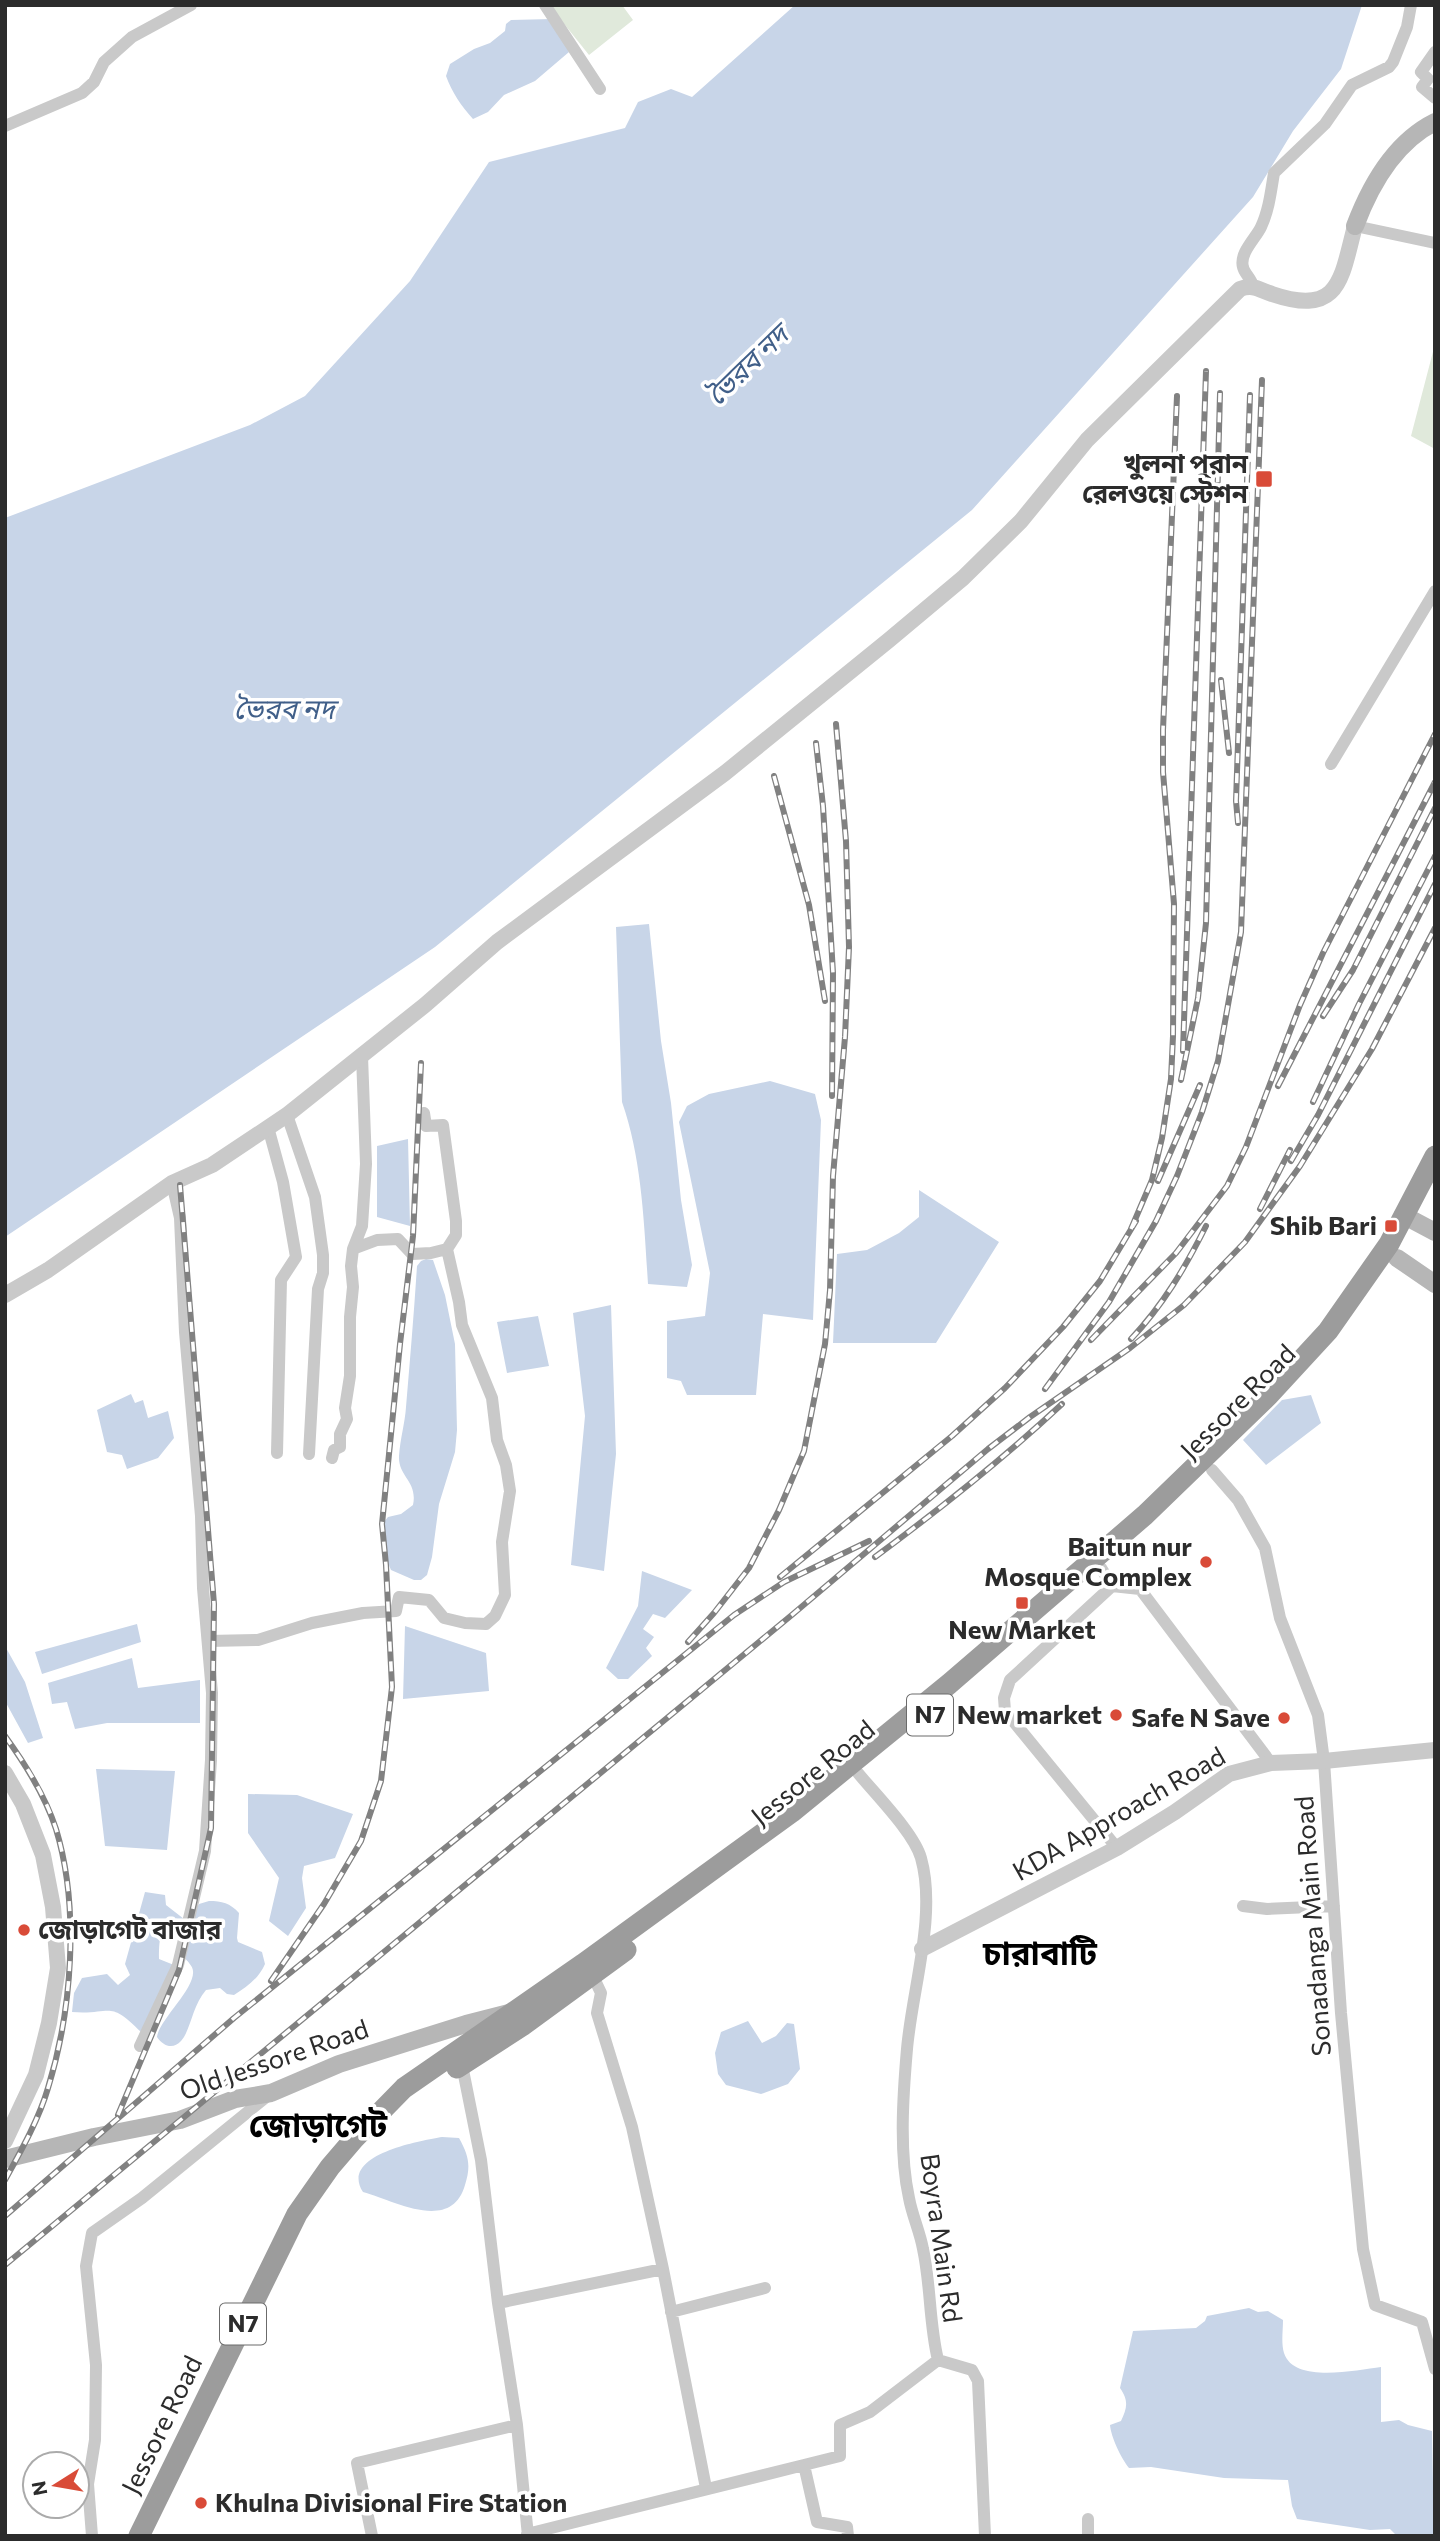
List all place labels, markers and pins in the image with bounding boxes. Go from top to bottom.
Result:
place label: খুলনা পুরান রেলওয়ে স্টেশন [1082,447,1249,508]
marker: খুলনা পুরান রেলওয়ে স্টেশন [1254,469,1274,489]
place label: Shib Bari [1270,1209,1377,1240]
marker: Shib Bari [1383,1218,1399,1234]
place label: Baitun nur Mosque Complex [984,1530,1192,1591]
marker: Baitun nur Mosque Complex [1198,1554,1214,1570]
marker: New Market [1014,1595,1030,1611]
place label: New Market [948,1613,1096,1644]
place label: New market [957,1698,1102,1729]
place label: Safe N Save [1131,1701,1270,1732]
marker: New market [1108,1707,1124,1723]
marker: Safe N Save [1276,1710,1292,1726]
place label: জোড়াগেট বাজার [38,1913,222,1944]
marker: জোড়াগেট বাজার [16,1922,32,1938]
place label: Khulna Divisional Fire Station [215,2486,567,2517]
marker: Khulna Divisional Fire Station [193,2495,209,2511]

